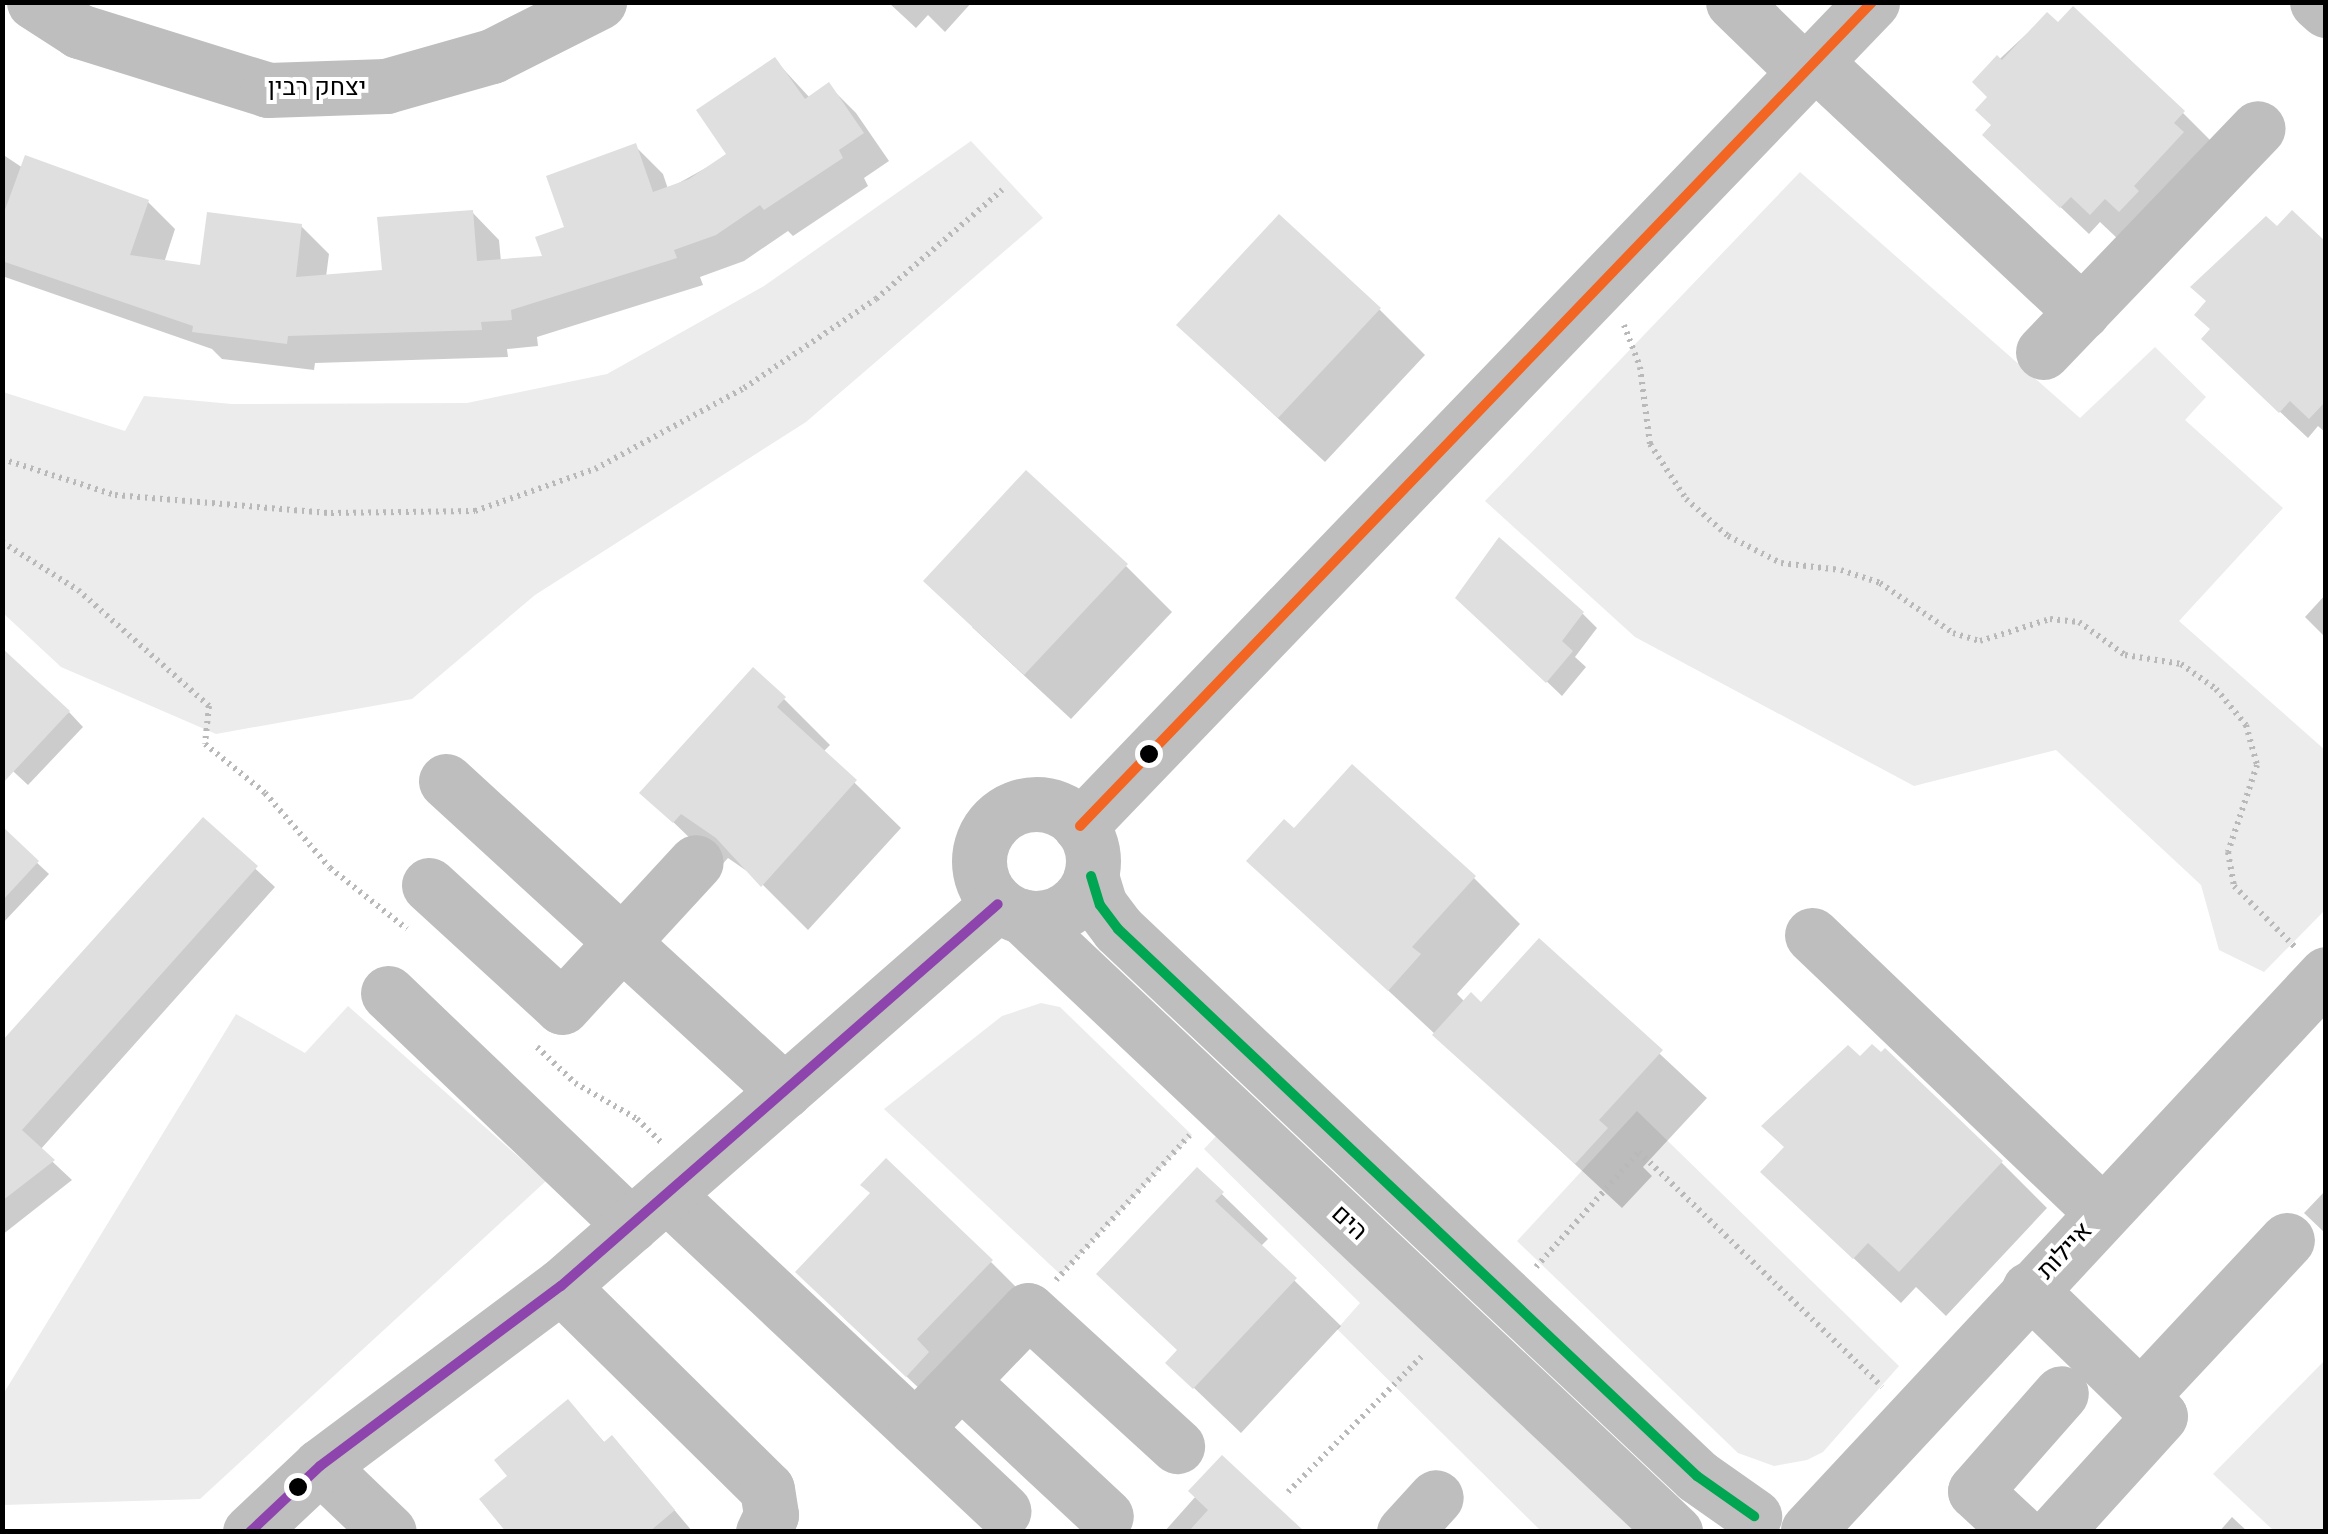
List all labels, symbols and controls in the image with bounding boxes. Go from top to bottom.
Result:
street label: יצחק רבין [268,71,366,101]
unlabelled marker [1139,744,1159,764]
street label: הים [1326,1198,1374,1246]
street label: איילות [2030,1215,2098,1285]
unlabelled marker [288,1477,308,1497]

